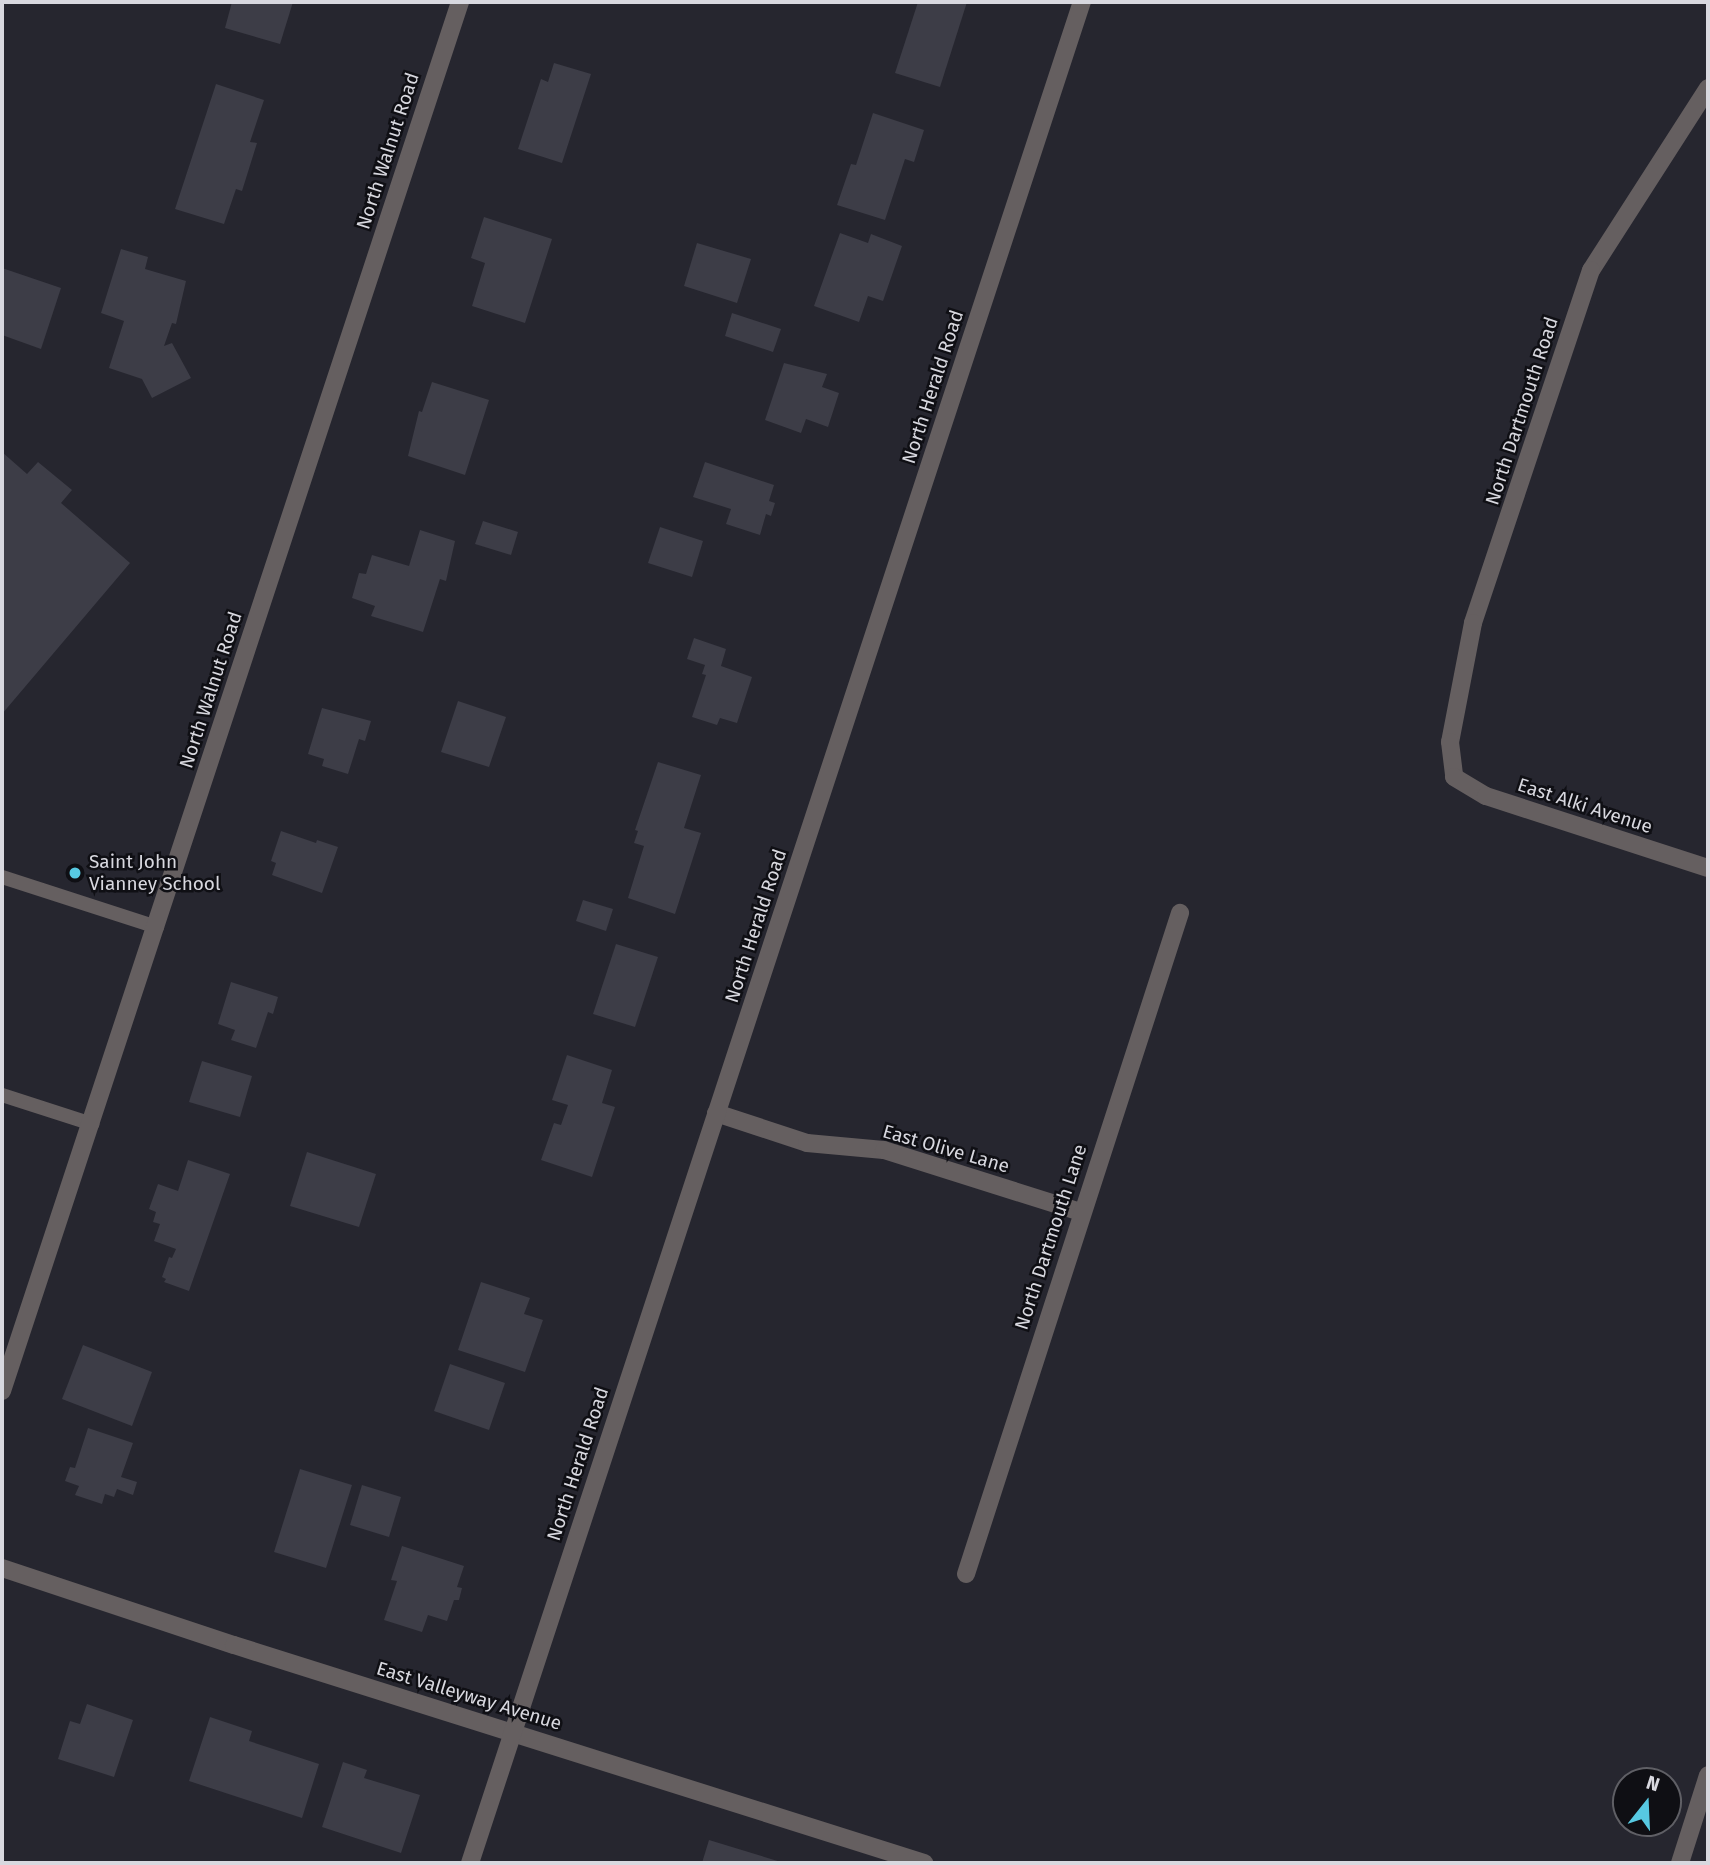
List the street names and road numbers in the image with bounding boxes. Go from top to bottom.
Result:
street label: North Walnut Road [352,70,424,232]
street label: North Herald Road [897,307,969,467]
street label: North Dartmouth Road [1481,314,1563,508]
street label: North Walnut Road [175,609,247,771]
street label: East Alki Avenue [1515,773,1655,839]
street label: North Herald Road [720,846,792,1006]
street label: East Olive Lane [880,1120,1012,1178]
street label: North Dartmouth Lane [1010,1141,1092,1333]
street label: North Herald Road [542,1384,614,1544]
street label: East Valleyway Avenue [374,1657,564,1735]

